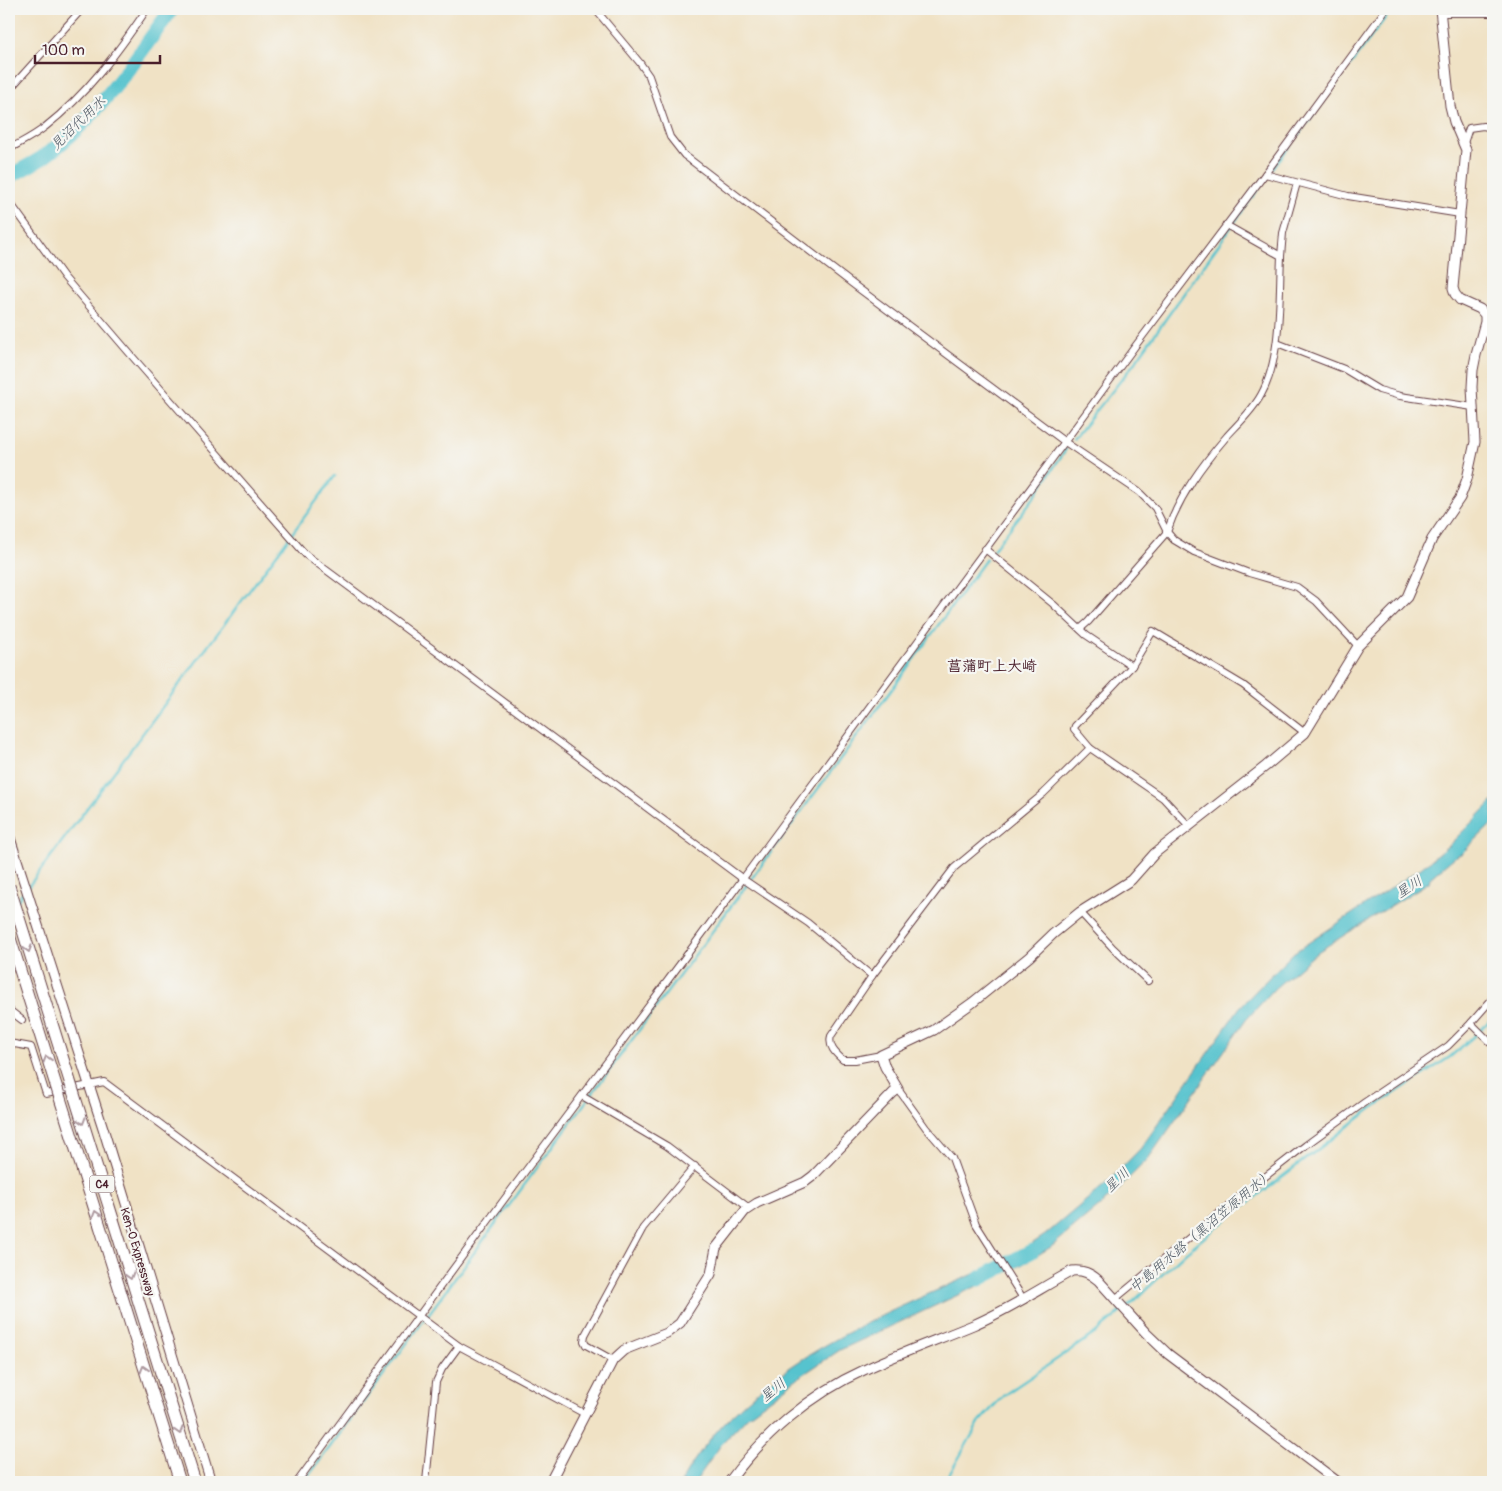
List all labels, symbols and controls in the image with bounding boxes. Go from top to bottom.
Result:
scale bar [35,32,160,64]
text: 100 m [42,41,85,60]
water label: 見沼代用水 [47,93,109,153]
district label: 菖蒲町上大崎 [947,657,1037,676]
water label: 星川 [1393,872,1425,902]
one-way arrow [23,944,33,952]
one-way arrow [43,1055,53,1063]
one-way arrow [76,1116,86,1124]
water label: 星川 [1101,1164,1133,1196]
water label: 中島用水路（黒沼笠原用水） [1126,1166,1276,1296]
road number: C4 [90,1176,114,1192]
street label: Ken-O Expressway [116,1206,158,1298]
one-way arrow [91,1210,101,1218]
one-way arrow [125,1271,135,1279]
one-way arrow [140,1365,150,1374]
water label: 星川 [757,1375,789,1405]
one-way arrow [173,1426,183,1435]

